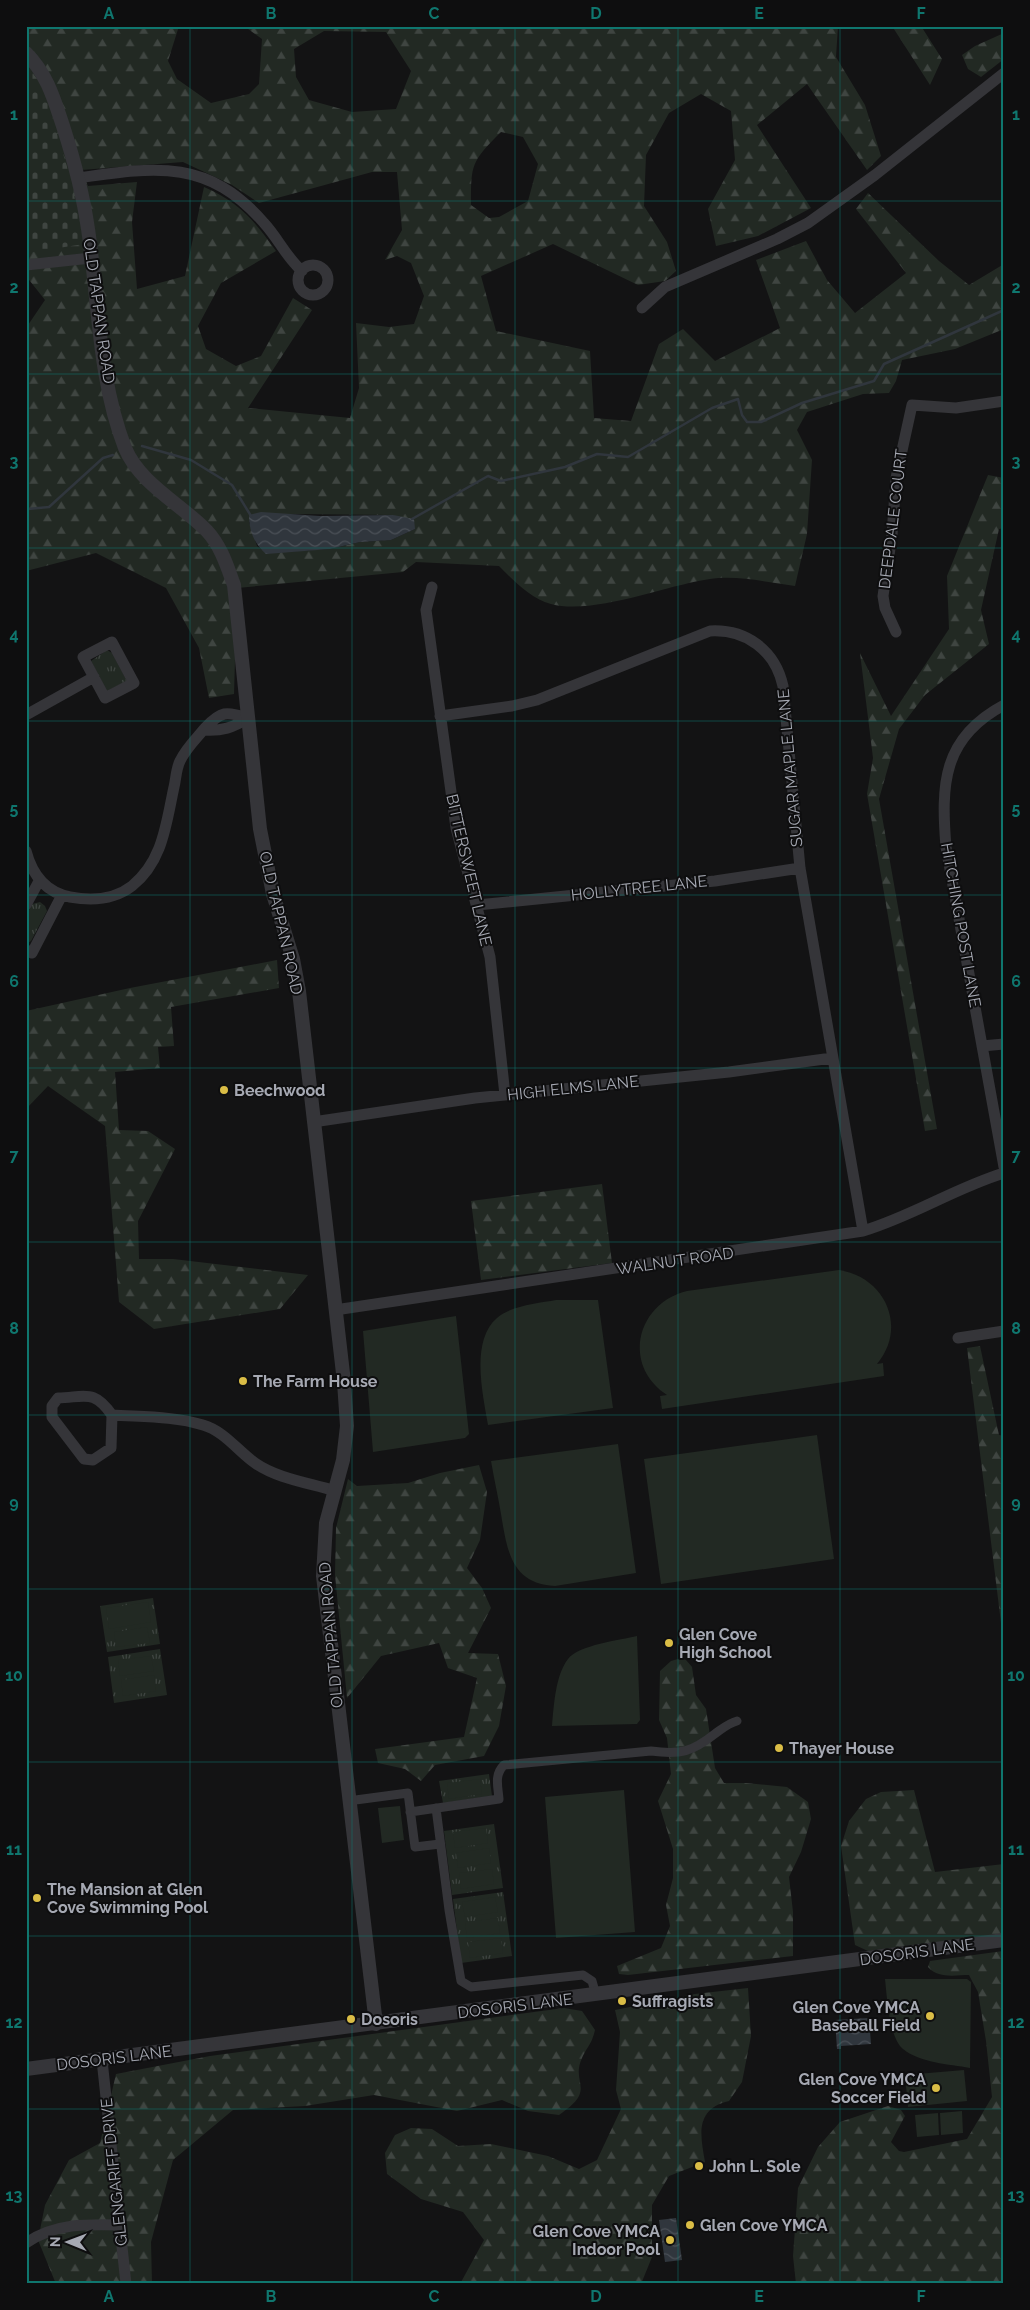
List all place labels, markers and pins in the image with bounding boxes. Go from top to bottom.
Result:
place label: Beechwood [234,1081,325,1100]
marker: Beechwood [218,1084,230,1096]
place label: The Farm House [253,1372,378,1391]
marker: The Farm House [237,1375,249,1387]
place label: Glen Cove High School [679,1625,773,1662]
marker: Glen Cove High School [663,1637,675,1649]
place label: Thayer House [789,1739,894,1758]
marker: Thayer House [773,1742,785,1754]
place label: The Mansion at Glen Cove Swimming Pool [47,1880,209,1917]
marker: The Mansion at Glen Cove Swimming Pool [31,1892,43,1904]
place label: Suffragists [632,1992,713,2011]
marker: Suffragists [616,1995,628,2007]
place label: Glen Cove YMCA Baseball Field [793,1998,920,2035]
place label: Dosoris [361,2010,418,2029]
marker: Glen Cove YMCA Baseball Field [924,2010,936,2022]
marker: Dosoris [345,2013,357,2025]
place label: Glen Cove YMCA Soccer Field [799,2070,926,2107]
marker: Glen Cove YMCA Soccer Field [930,2082,942,2094]
place label: John L. Sole [709,2157,801,2176]
marker: John L. Sole [693,2160,705,2172]
place label: Glen Cove YMCA [700,2216,828,2235]
marker: Glen Cove YMCA [684,2219,696,2231]
place label: Glen Cove YMCA Indoor Pool [533,2222,661,2259]
marker: Glen Cove YMCA Indoor Pool [664,2234,676,2246]

